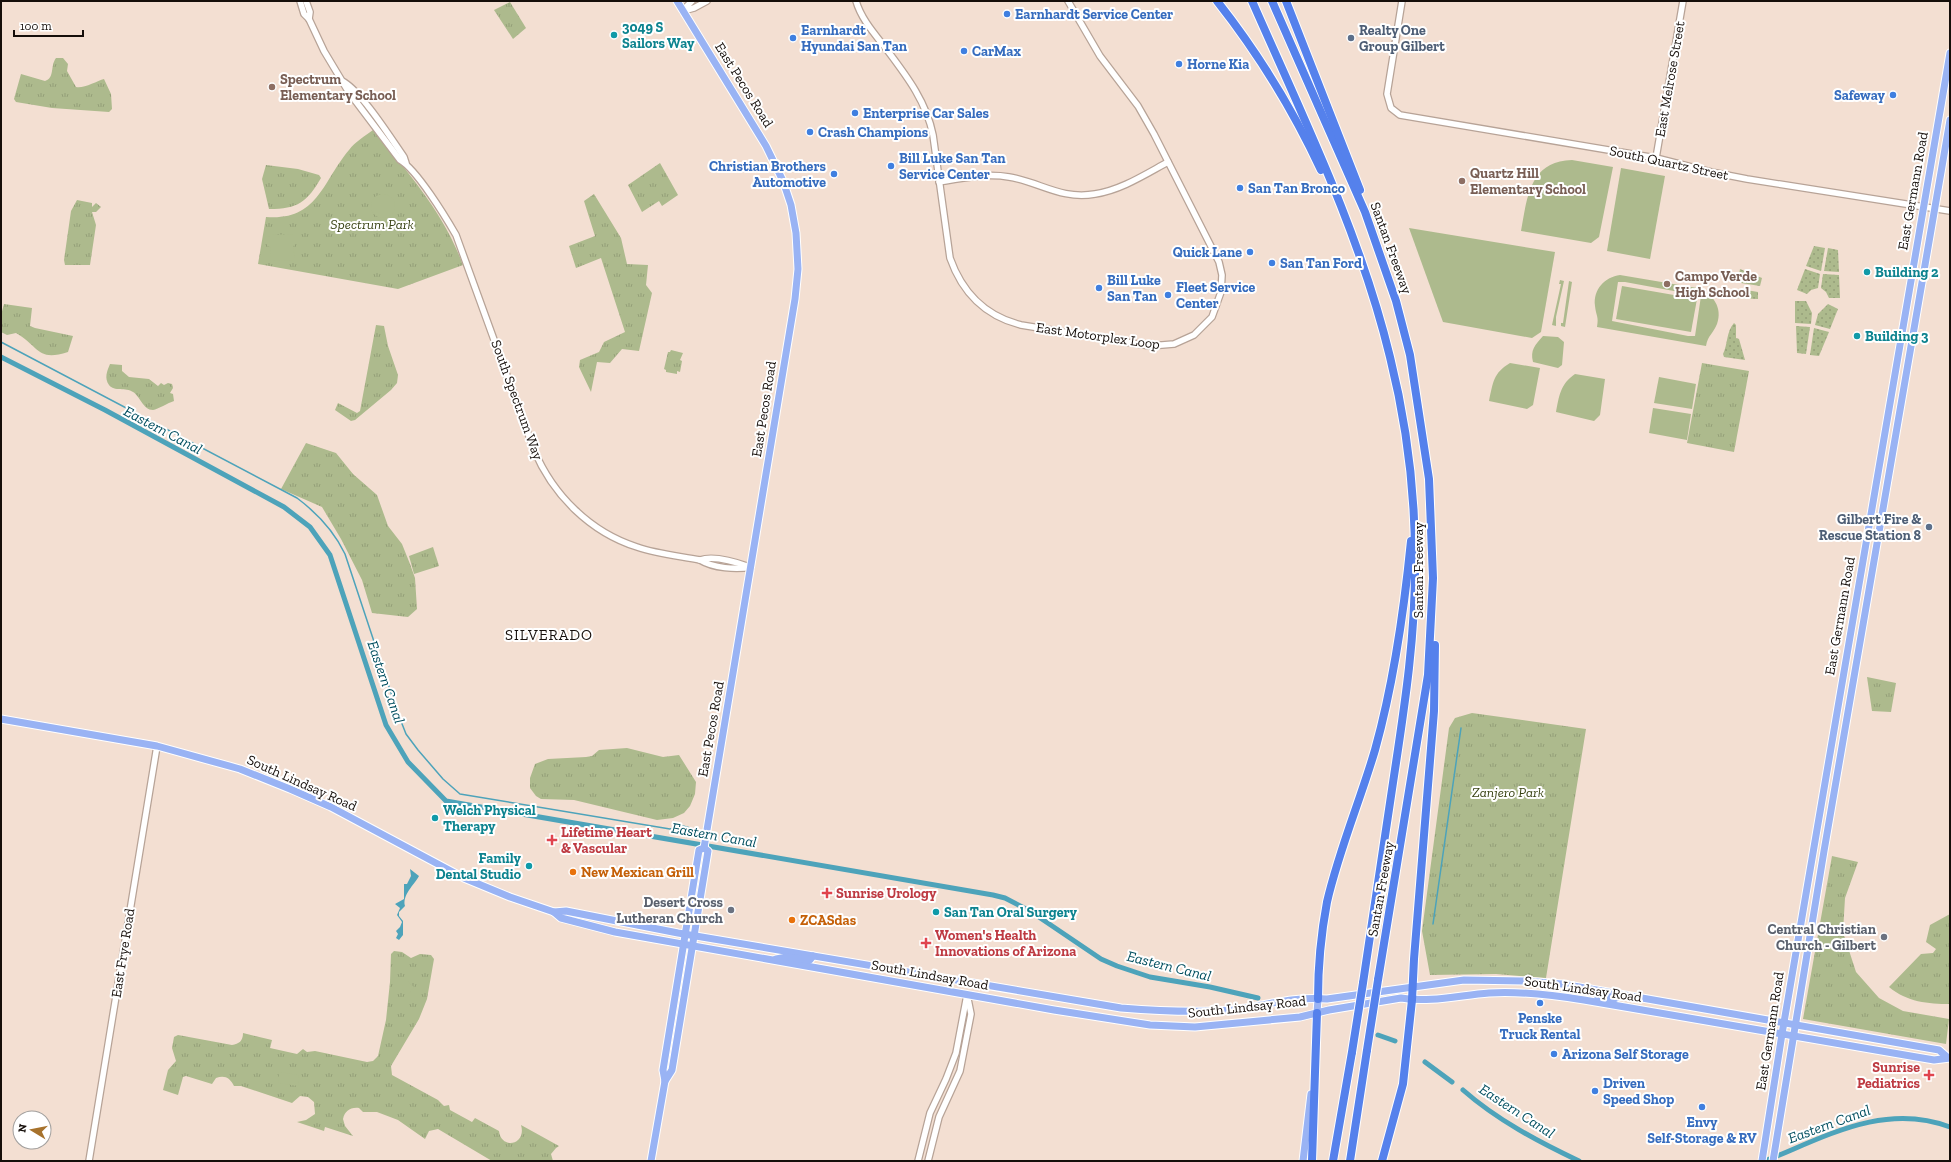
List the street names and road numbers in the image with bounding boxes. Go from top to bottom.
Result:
street label: East Melrose Street [1651,19,1689,138]
street label: East Pecos Road [711,39,777,131]
street label: East Germann Road [1894,130,1932,251]
street label: South Quartz Street [1608,142,1731,184]
street label: Santan Freeway [1367,200,1416,297]
street label: East Motorplex Loop [1035,319,1161,353]
street label: South Spectrum Way [487,338,547,463]
street label: East Pecos Road [748,360,780,458]
street label: Santan Freeway [1410,521,1427,618]
street label: East Germann Road [1821,555,1859,676]
street label: East Pecos Road [694,680,728,778]
street label: South Lindsay Road [244,751,360,815]
street label: Santan Freeway [1364,839,1398,938]
street label: East Frye Road [108,907,138,999]
street label: South Lindsay Road [870,956,990,994]
street label: East Germann Road [1752,970,1788,1091]
street label: South Lindsay Road [1523,972,1643,1006]
street label: South Lindsay Road [1187,992,1307,1022]

